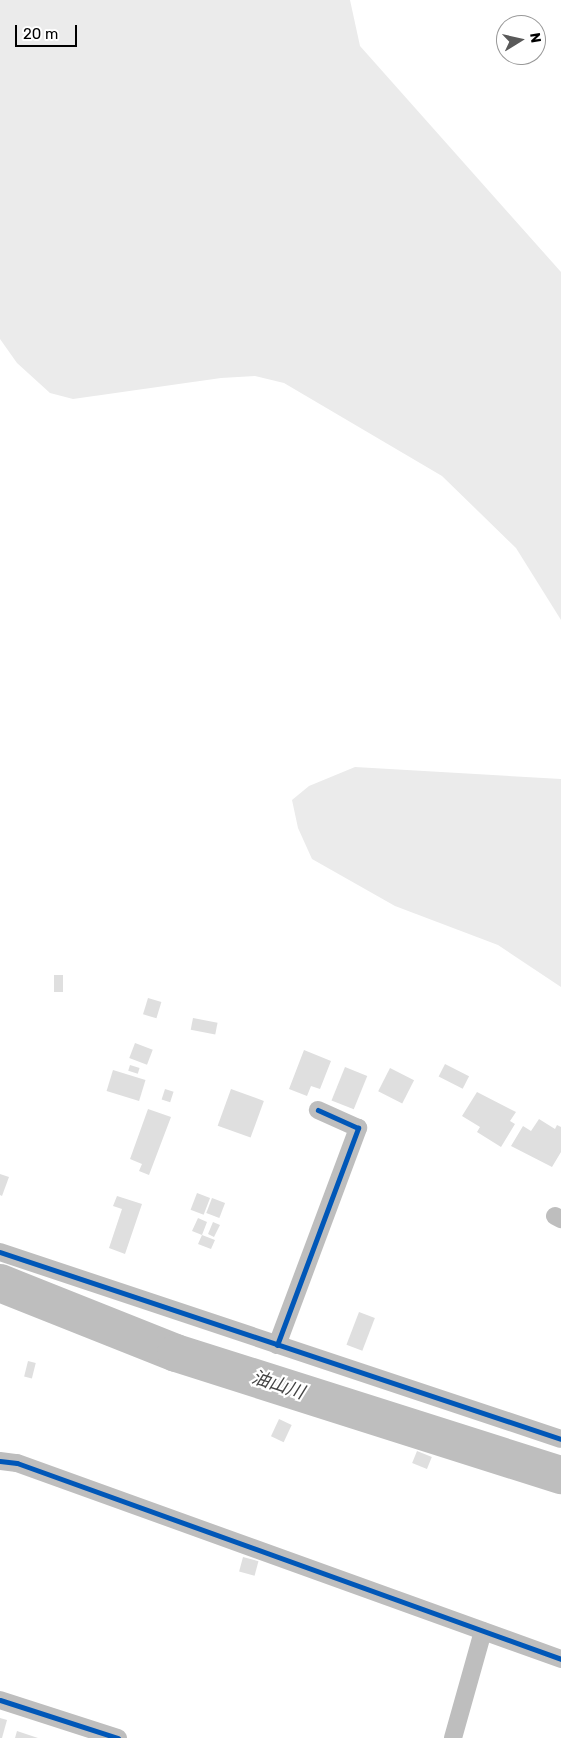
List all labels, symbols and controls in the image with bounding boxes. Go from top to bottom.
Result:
scale bar [18,15,80,47]
north arrow [496,15,546,65]
text: 20 m [23,25,58,43]
text: N [526,31,545,44]
water label: 油山川 [249,1366,307,1404]

